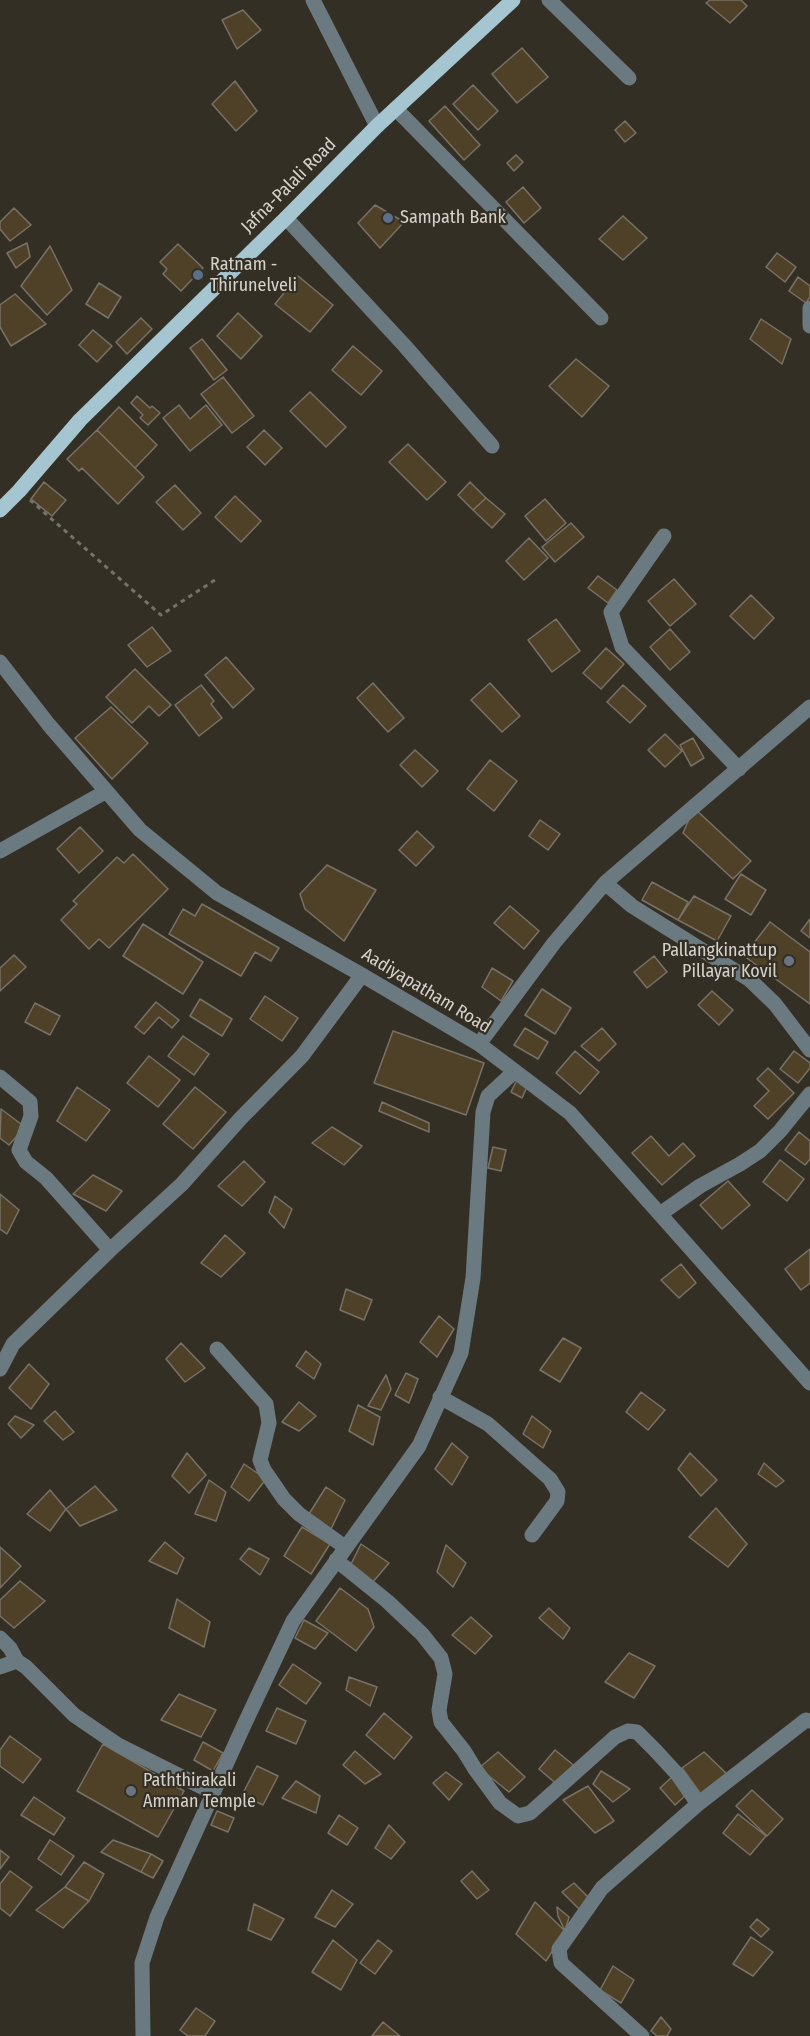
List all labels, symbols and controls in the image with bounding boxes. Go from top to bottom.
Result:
street label: Jafna-Palali Road [237,134,341,238]
place label: Sampath Bank [400,207,506,229]
marker: Sampath Bank [381,211,395,225]
place label: Ratnam - Thirunelveli [210,254,297,296]
marker: Ratnam - Thirunelveli [191,268,205,282]
place label: Pallangkinattup Pillayar Kovil [662,940,777,982]
street label: Aadiyapatham Road [357,944,495,1038]
marker: Pallangkinattup Pillayar Kovil [782,954,796,968]
place label: Paththirakali Amman Temple [143,1770,256,1812]
marker: Paththirakali Amman Temple [124,1784,138,1798]

